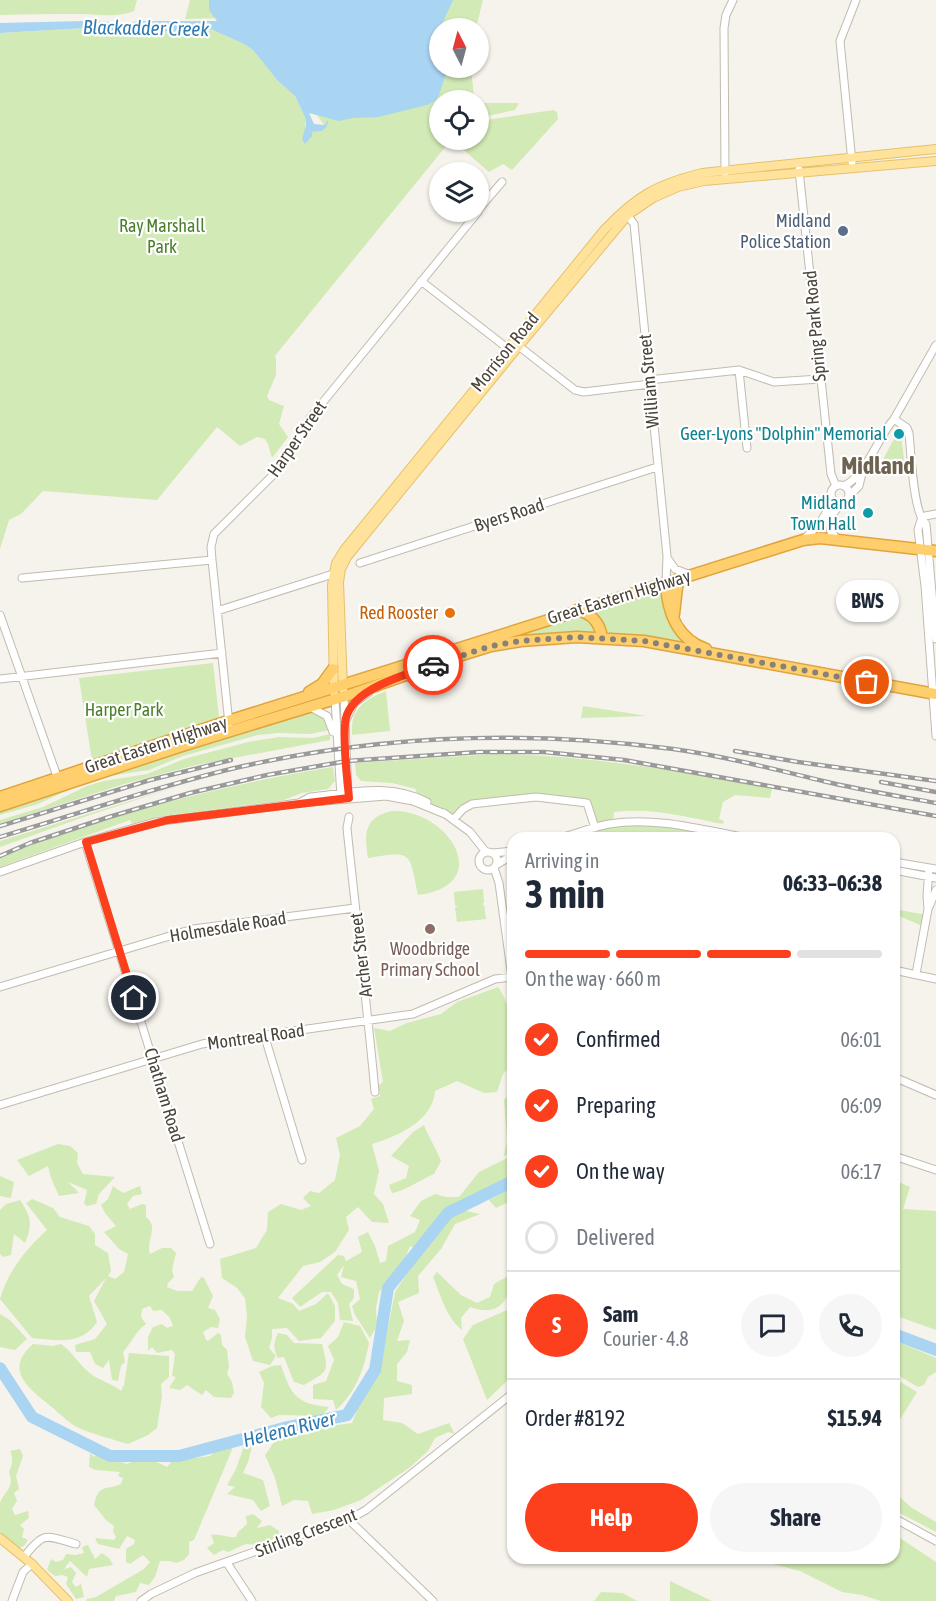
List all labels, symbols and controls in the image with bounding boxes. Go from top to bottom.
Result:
water label: Blackadder Creek [83,15,210,40]
north arrow [429,18,489,78]
map controls [429,18,489,222]
button: locate [429,90,489,150]
button: layers [429,162,489,222]
place label: Midland Police Station [740,210,831,252]
park label: Ray Marshall Park [119,215,205,257]
marker: Midland Police Station [836,224,850,238]
street label: Spring Park Road [799,270,830,382]
street label: Morrison Road [466,308,543,395]
street label: William Street [634,333,663,429]
street label: Harper Street [263,397,330,481]
place label: Geer-Lyons "Dolphin" Memorial [680,423,887,444]
marker: Geer-Lyons "Dolphin" Memorial [892,427,906,441]
district label: Midland [841,452,915,479]
place label: Midland Town Hall [791,492,856,534]
street label: Byers Road [471,493,547,536]
marker: Midland Town Hall [861,506,875,520]
street label: Great Eastern Highway [545,565,693,628]
callout: BWS [836,580,898,622]
text: BWS [851,589,884,612]
place label: Red Rooster [359,602,439,623]
marker: Red Rooster [443,606,457,620]
courier [403,635,463,695]
icon: car [417,649,450,682]
pin [841,656,892,707]
icon: bag [850,665,883,698]
park label: Harper Park [85,699,163,720]
street label: Great Eastern Highway [82,712,230,777]
text: Arriving in [525,849,599,872]
text: 06:33–06:38 [783,870,882,896]
text: 3 min [525,872,605,916]
street label: Holmesdale Road [168,907,288,946]
street label: Archer Street [345,912,376,999]
marker: Woodbridge Primary School [423,922,437,936]
place label: Woodbridge Primary School [380,938,480,980]
text: On the way · 660 m [525,967,661,990]
pin [108,972,159,1023]
icon: home [117,981,150,1014]
street label: Montreal Road [206,1019,306,1054]
icon: check [525,1023,558,1056]
text: Confirmed [576,1026,661,1052]
text: 06:01 [840,1028,882,1051]
street label: Chatham Road [140,1045,189,1144]
icon: check [525,1089,558,1122]
text: Preparing [576,1092,656,1118]
text: 06:09 [840,1094,882,1117]
icon: check [525,1155,558,1188]
text: On the way [576,1158,665,1184]
text: 06:17 [841,1160,882,1183]
text: Delivered [576,1224,655,1250]
button: chat [741,1294,804,1357]
button: phone [819,1294,882,1357]
text: Sam [603,1301,638,1327]
text: S [552,1312,561,1338]
text: Courier · 4.8 [603,1327,689,1350]
text: Order #8192 [525,1405,625,1431]
text: $15.94 [827,1405,882,1431]
water label: Helena River [240,1406,338,1451]
button: Help [525,1483,698,1552]
button: Share [710,1483,882,1552]
street label: Stirling Crescent [252,1504,359,1561]

